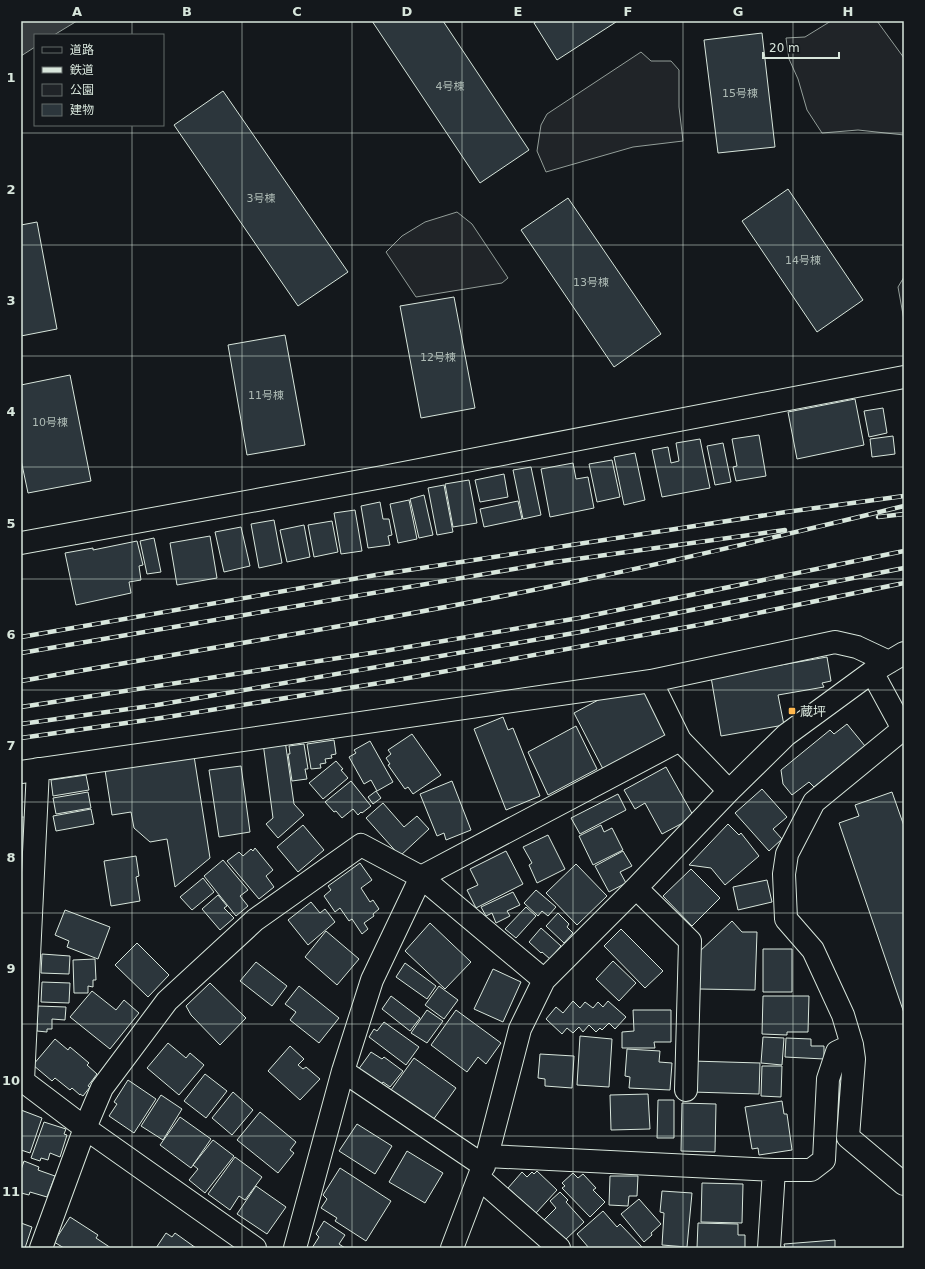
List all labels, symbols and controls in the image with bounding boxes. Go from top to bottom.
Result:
text: A [72,4,82,19]
text: B [182,4,192,19]
text: C [292,4,302,19]
text: D [402,4,413,19]
text: E [514,4,522,19]
text: F [624,4,632,19]
text: G [733,4,743,19]
text: H [843,4,853,19]
legend [34,34,164,126]
scale bar [763,34,839,60]
text: 20 m [769,41,800,55]
text: 道路 [70,43,94,57]
text: 鉄道 [70,63,94,77]
text: 1 [6,70,16,85]
house number: 4号棟 [436,80,465,93]
text: 公園 [70,83,94,97]
house number: 15号棟 [722,87,758,100]
text: 建物 [70,103,94,117]
text: 2 [6,182,16,197]
house number: 3号棟 [247,192,276,205]
house number: 14号棟 [785,254,821,267]
house number: 13号棟 [573,276,609,289]
text: 3 [6,293,16,308]
house number: 12号棟 [420,351,456,364]
house number: 11号棟 [248,389,284,402]
text: 4 [6,404,16,419]
house number: 10号棟 [32,416,68,429]
text: 5 [6,516,16,531]
text: 6 [6,627,16,642]
place label: 蔵坪 [800,704,826,719]
marker: 蔵坪 [787,706,797,716]
text: 7 [6,738,16,753]
text: 8 [6,850,16,865]
text: 9 [6,961,16,976]
text: 10 [2,1073,20,1088]
text: 11 [2,1184,20,1199]

